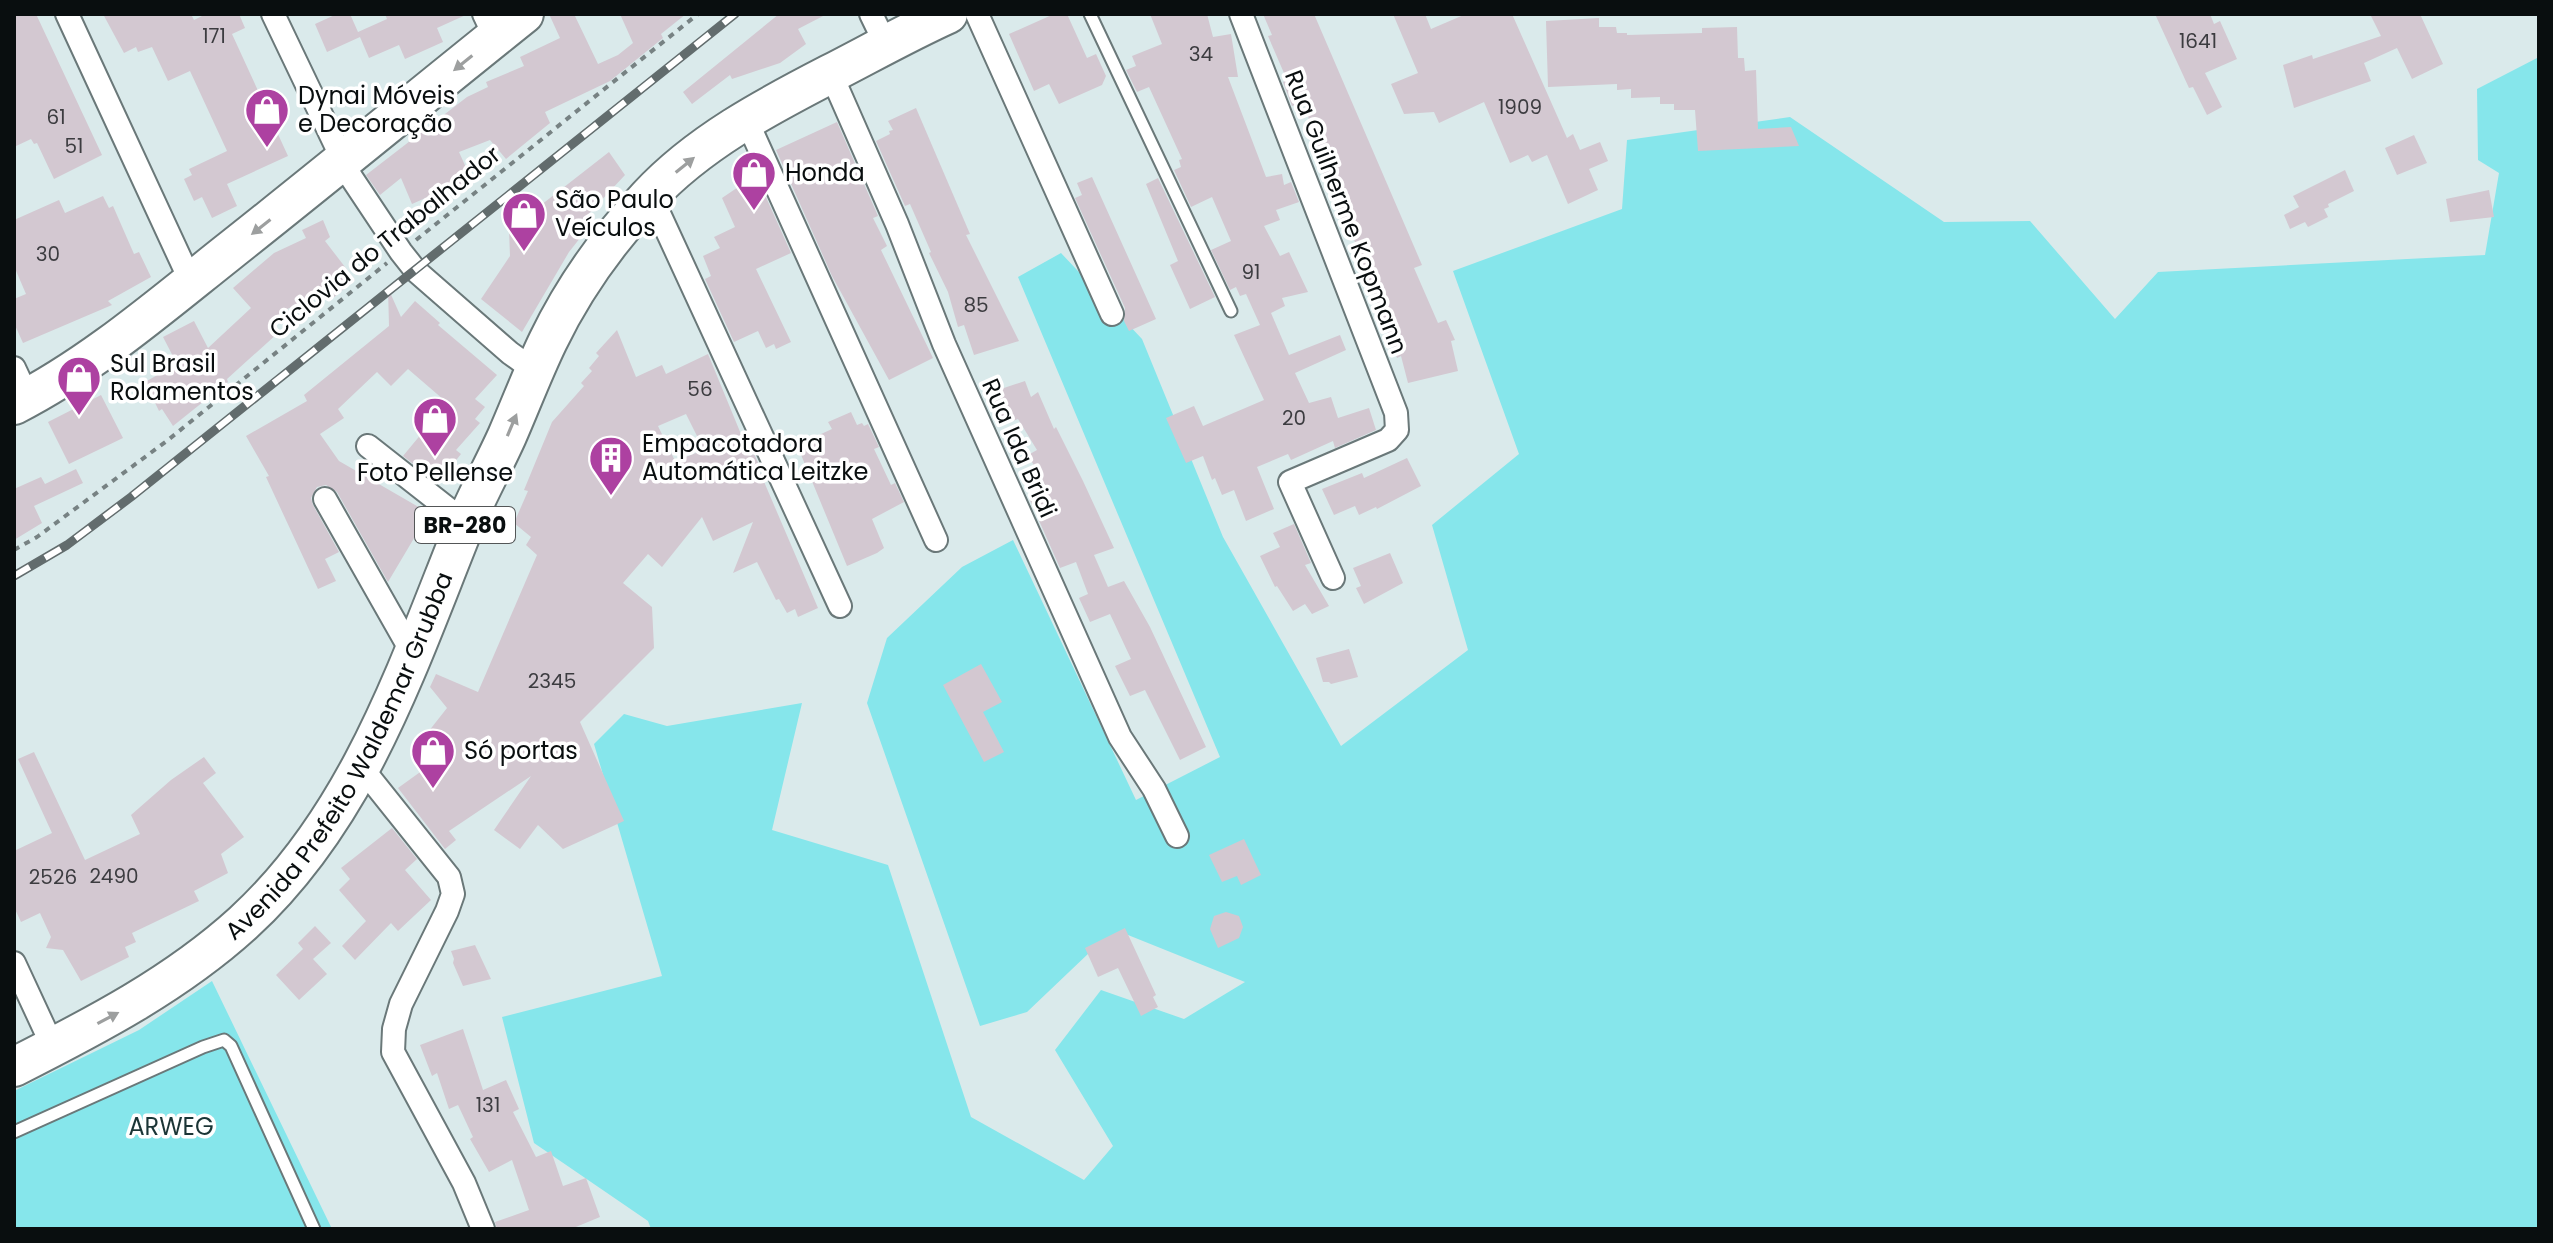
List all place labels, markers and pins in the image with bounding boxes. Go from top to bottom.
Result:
place label: Dynai Móveis e Decoração [298,79,455,140]
shop icon: Dynai Móveis e Decoração [243,86,291,149]
shop icon: Honda [730,149,778,212]
place label: Honda [785,156,865,189]
place label: São Paulo Veículos [555,183,674,244]
shop icon: São Paulo Veículos [500,190,548,253]
place label: Sul Brasil Rolamentos [110,347,254,408]
shop icon: Sul Brasil Rolamentos [55,354,103,417]
shop icon: Foto Pellense [411,395,459,458]
place label: Empacotadora Automática Leitzke [642,427,868,488]
building icon: Empacotadora Automática Leitzke [587,434,635,497]
place label: Foto Pellense [357,456,513,489]
shop icon: Só portas [409,727,457,790]
place label: Só portas [464,734,578,767]

